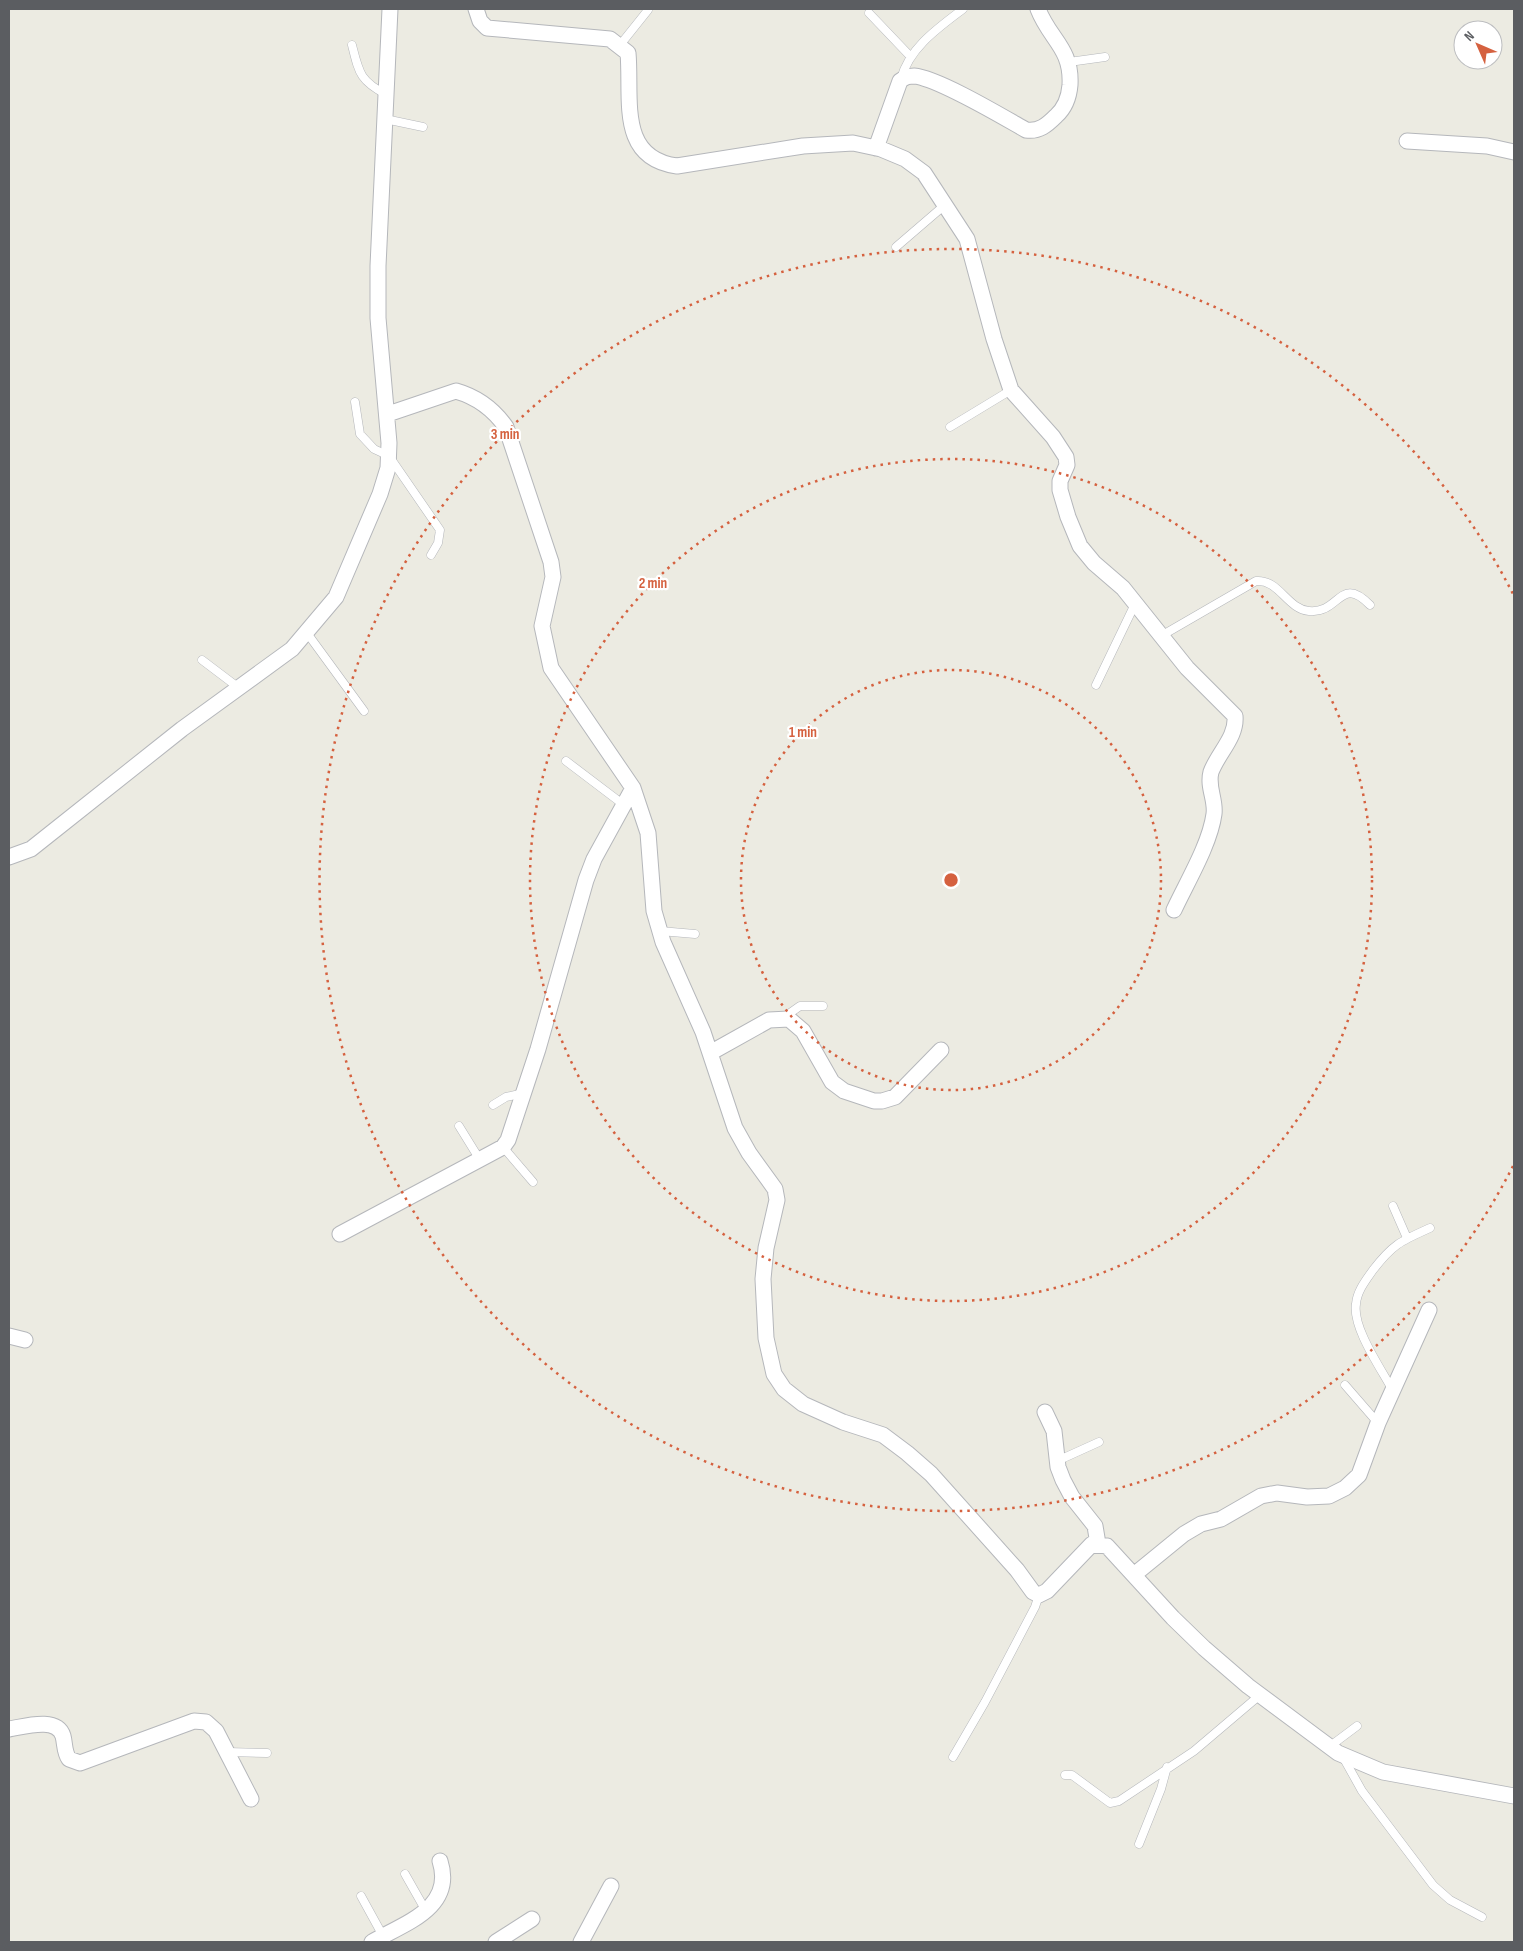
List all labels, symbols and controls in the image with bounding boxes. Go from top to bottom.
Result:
north arrow [1453,20,1503,70]
text: N [1461,28,1478,45]
text: 3 min [491,425,519,444]
text: 2 min [639,574,667,593]
text: 1 min [789,723,817,742]
centre of rings [942,871,960,889]

